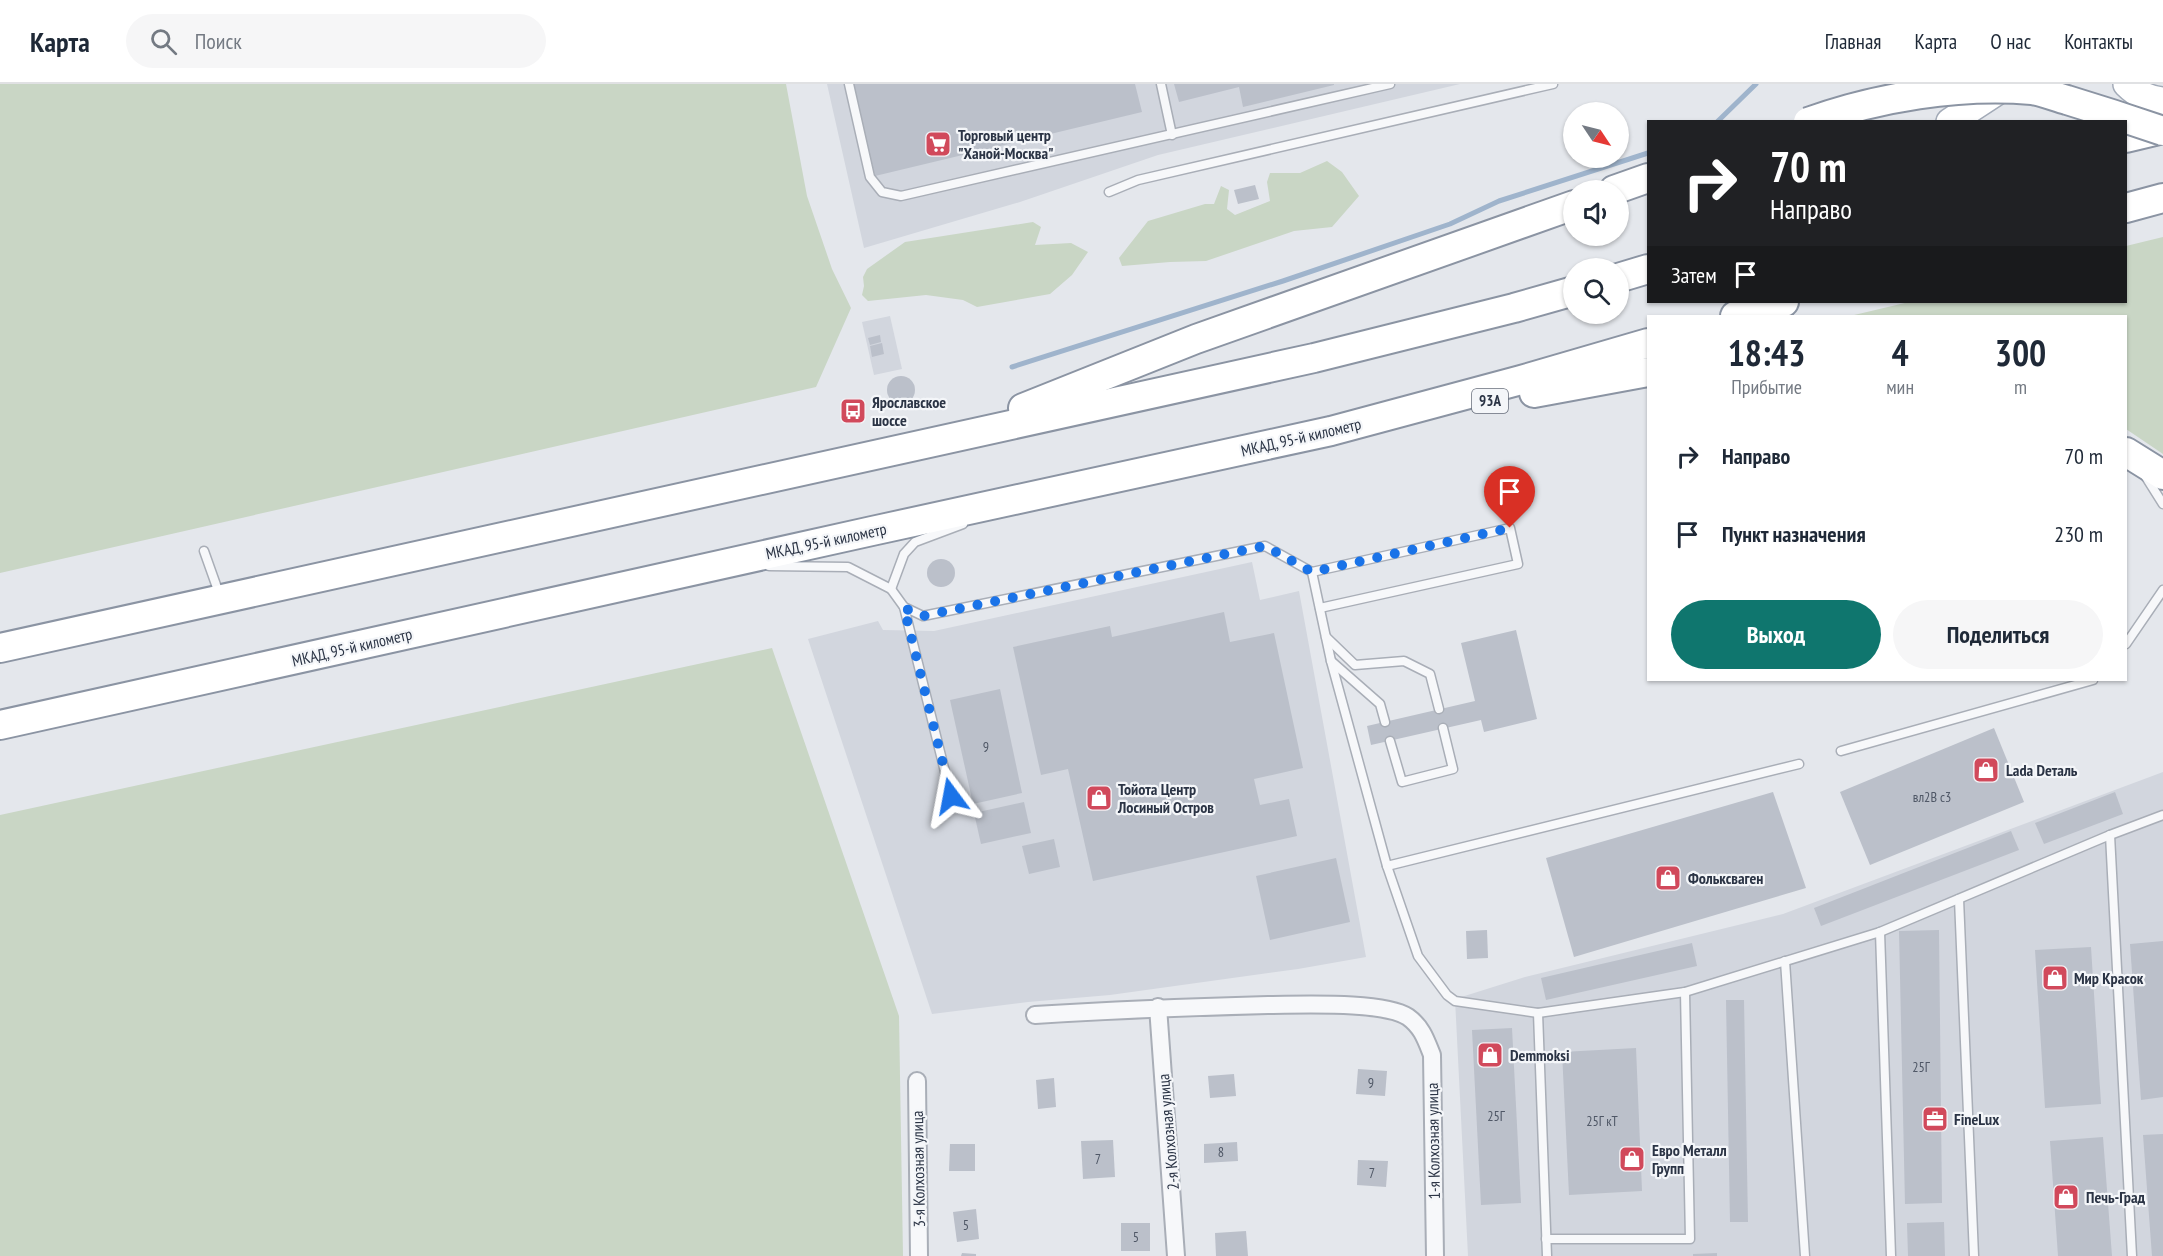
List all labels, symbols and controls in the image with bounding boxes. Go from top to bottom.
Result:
search box [126,14,546,68]
text: Карта [30,23,90,60]
icon: search [147,25,180,58]
text: Поиск [195,27,242,55]
text: Главная [1825,28,1881,55]
text: Карта [1914,28,1957,55]
text: О нас [1990,28,2031,55]
text: Контакты [2064,28,2133,55]
north arrow [1563,102,1629,168]
map controls [1563,102,1629,324]
place label: Торговый центр "Ханой-Москва" [958,125,1054,163]
supermarket icon: Торговый центр "Ханой-Москва" [923,129,953,159]
text: 70 m [1770,139,1847,194]
icon: right [1671,144,1749,222]
button: sound [1563,180,1629,246]
text: Направо [1770,192,1852,226]
button: search [1563,258,1629,324]
icon: arrive [1729,258,1762,291]
text: Затем [1671,261,1717,289]
text: 18:43 [1728,329,1806,376]
text: 4 [1892,329,1909,376]
text: 300 [1995,329,2046,376]
text: Прибытие [1731,374,1802,400]
text: мин [1886,374,1914,400]
text: m [2014,374,2027,400]
road number: 93A [1472,389,1508,413]
place label: Ярославское шоссе [872,392,946,430]
bus stop icon: Ярославское шоссе [838,396,868,426]
street label: МКАД, 95-й километр [1239,413,1363,461]
icon: right [1671,440,1704,473]
text: Направо [1722,442,1790,470]
text: 70 m [2064,442,2103,470]
pin [1484,466,1535,528]
icon: arrive [1493,475,1526,508]
street label: МКАД, 95-й километр [764,518,888,564]
icon: arrive [1671,518,1704,551]
text: Пункт назначения [1722,520,1866,548]
text: 230 m [2054,520,2103,548]
button: Выход [1671,600,1881,669]
button: Поделиться [1893,600,2103,669]
street label: МКАД, 95-й километр [290,623,414,671]
house number: 9 [983,738,989,756]
shop icon: Lada Dеталь [1971,755,2001,785]
place label: Lada Dеталь [2006,760,2078,780]
position arrow [919,764,983,828]
place label: Тойота Центр Лосиный Остров [1117,779,1214,817]
shop icon: Тойота Центр Лосиный Остров [1084,783,1114,813]
house number: вл2В с3 [1913,788,1951,806]
shop icon: Фольксваген [1653,863,1683,893]
place label: Фольксваген [1688,868,1763,888]
shop icon: Мир Красок [2040,963,2070,993]
place label: Мир Красок [2074,968,2144,988]
shop icon: Demmoksi [1475,1040,1505,1070]
place label: Demmoksi [1510,1045,1570,1065]
house number: 25Г [1912,1058,1931,1076]
street label: 2-я Колхозная улица [1153,1073,1183,1191]
house number: 9 [1368,1074,1374,1092]
street label: 1-я Колхозная улица [1422,1083,1444,1199]
office icon: FineLux [1920,1104,1950,1134]
house number: 25Г [1487,1107,1506,1125]
place label: FineLux [1954,1109,1999,1129]
street label: 3-я Колхозная улица [907,1111,929,1227]
house number: 25Г кТ [1586,1112,1619,1130]
place label: Евро Металл Групп [1652,1140,1727,1178]
house number: 8 [1218,1143,1224,1161]
shop icon: Евро Металл Групп [1617,1144,1647,1174]
house number: 7 [1095,1150,1101,1168]
house number: 7 [1369,1164,1375,1182]
shop icon: Печь-Град [2051,1182,2081,1212]
place label: Печь-Град [2086,1187,2146,1207]
house number: 5 [963,1216,969,1234]
house number: 5 [1133,1228,1139,1246]

